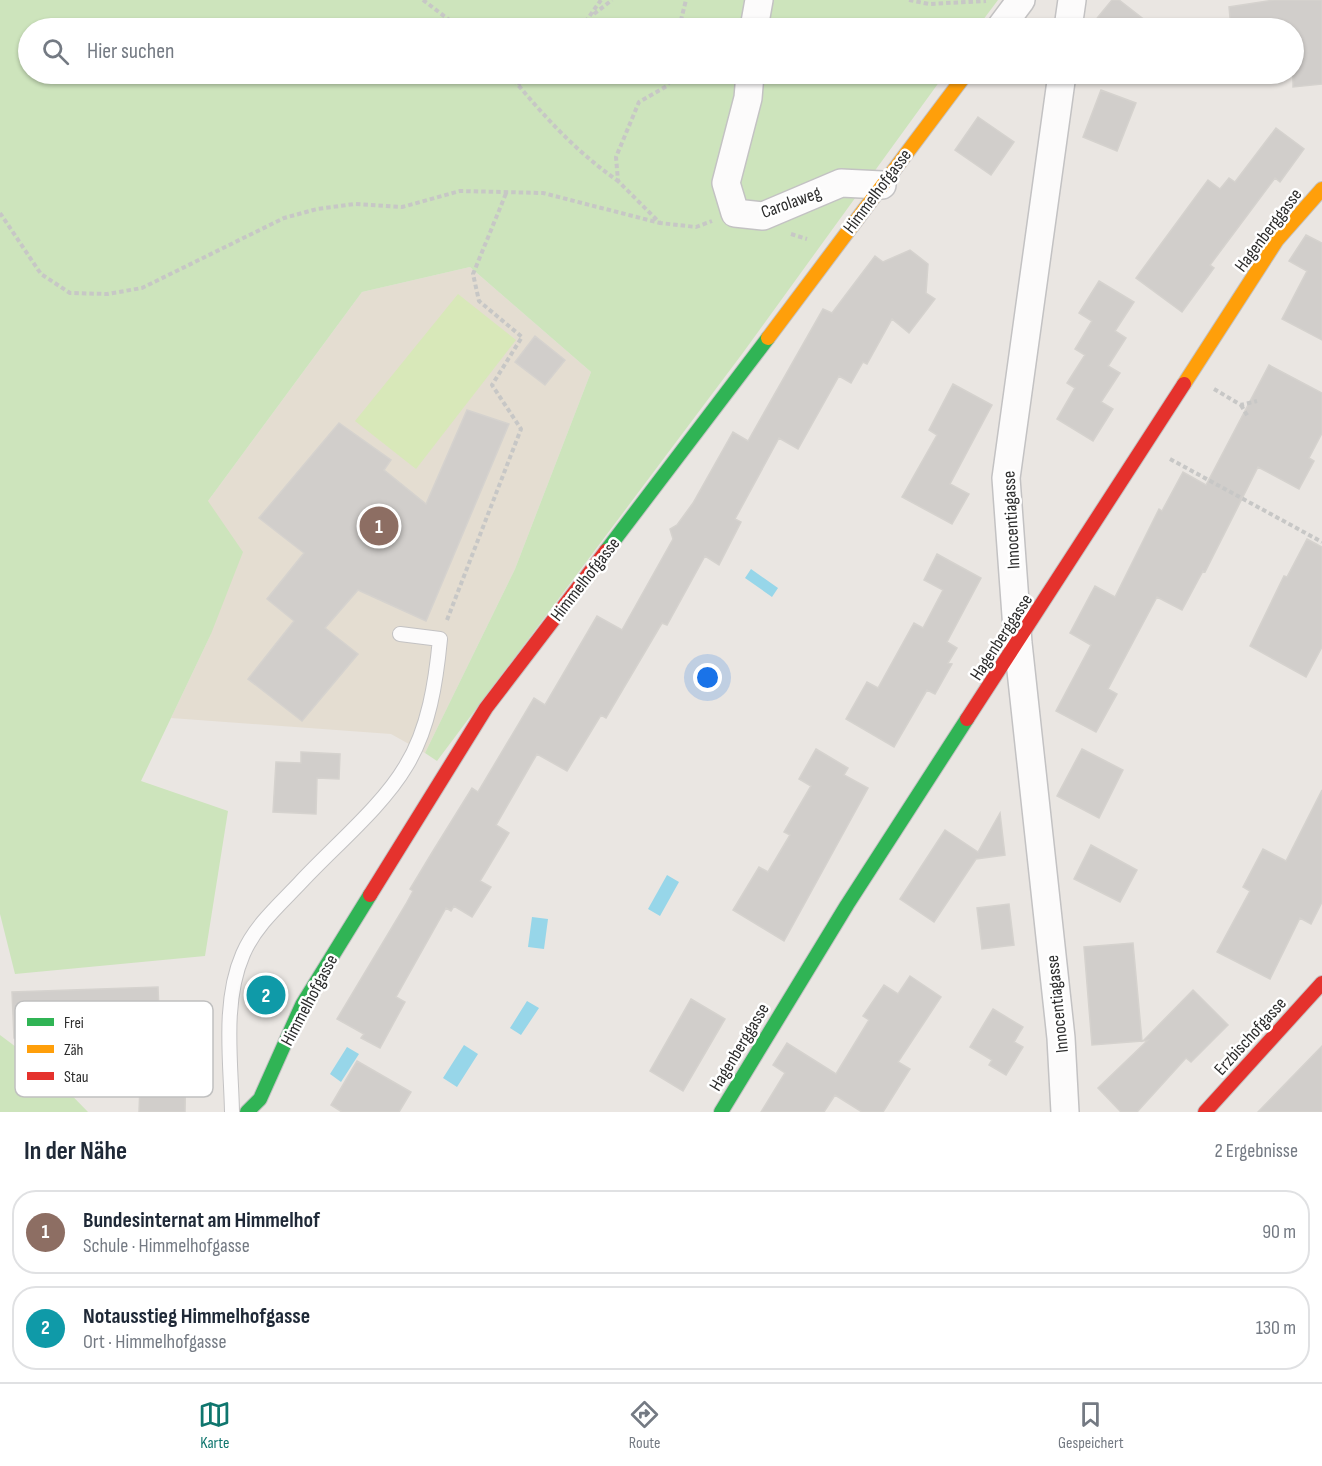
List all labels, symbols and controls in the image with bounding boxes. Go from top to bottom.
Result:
search box [18,18,1304,84]
icon: search [39,35,72,68]
text: Hier suchen [87,38,175,65]
street label: Himmelhofgasse [839,145,916,238]
street label: Carolaweg [758,182,824,223]
street label: Hagenberggasse [1230,185,1306,276]
street label: Innocentiagasse [998,470,1025,570]
pin: 1 [360,504,398,548]
street label: Himmelhofgasse [546,533,624,625]
street label: Hagenberggasse [966,590,1037,684]
your location [693,663,722,692]
street label: Himmelhofgasse [277,951,342,1049]
street label: Innocentiagasse [1042,954,1073,1054]
pin: 2 [246,972,286,1018]
street label: Erzbischofgasse [1210,993,1291,1080]
street label: Hagenberggasse [705,1000,774,1095]
legend [15,1001,213,1097]
text: Frei [64,1014,84,1033]
text: Zäh [64,1041,83,1060]
text: Stau [64,1068,89,1087]
text: In der Nähe [24,1136,127,1167]
text: 2 Ergebnisse [1214,1139,1298,1163]
text: Bundesinternat am Himmelhof [83,1207,320,1234]
text: 1 [42,1220,49,1244]
text: 90 m [1262,1220,1296,1244]
text: Schule · Himmelhofgasse [83,1234,250,1258]
text: Notausstieg Himmelhofgasse [83,1303,310,1330]
text: 2 [41,1316,50,1340]
text: 130 m [1256,1316,1296,1340]
text: Ort · Himmelhofgasse [83,1330,227,1354]
tab: Karte [198,1398,231,1453]
tab: Route [628,1398,661,1453]
tab: Gespeichert [1058,1398,1124,1453]

